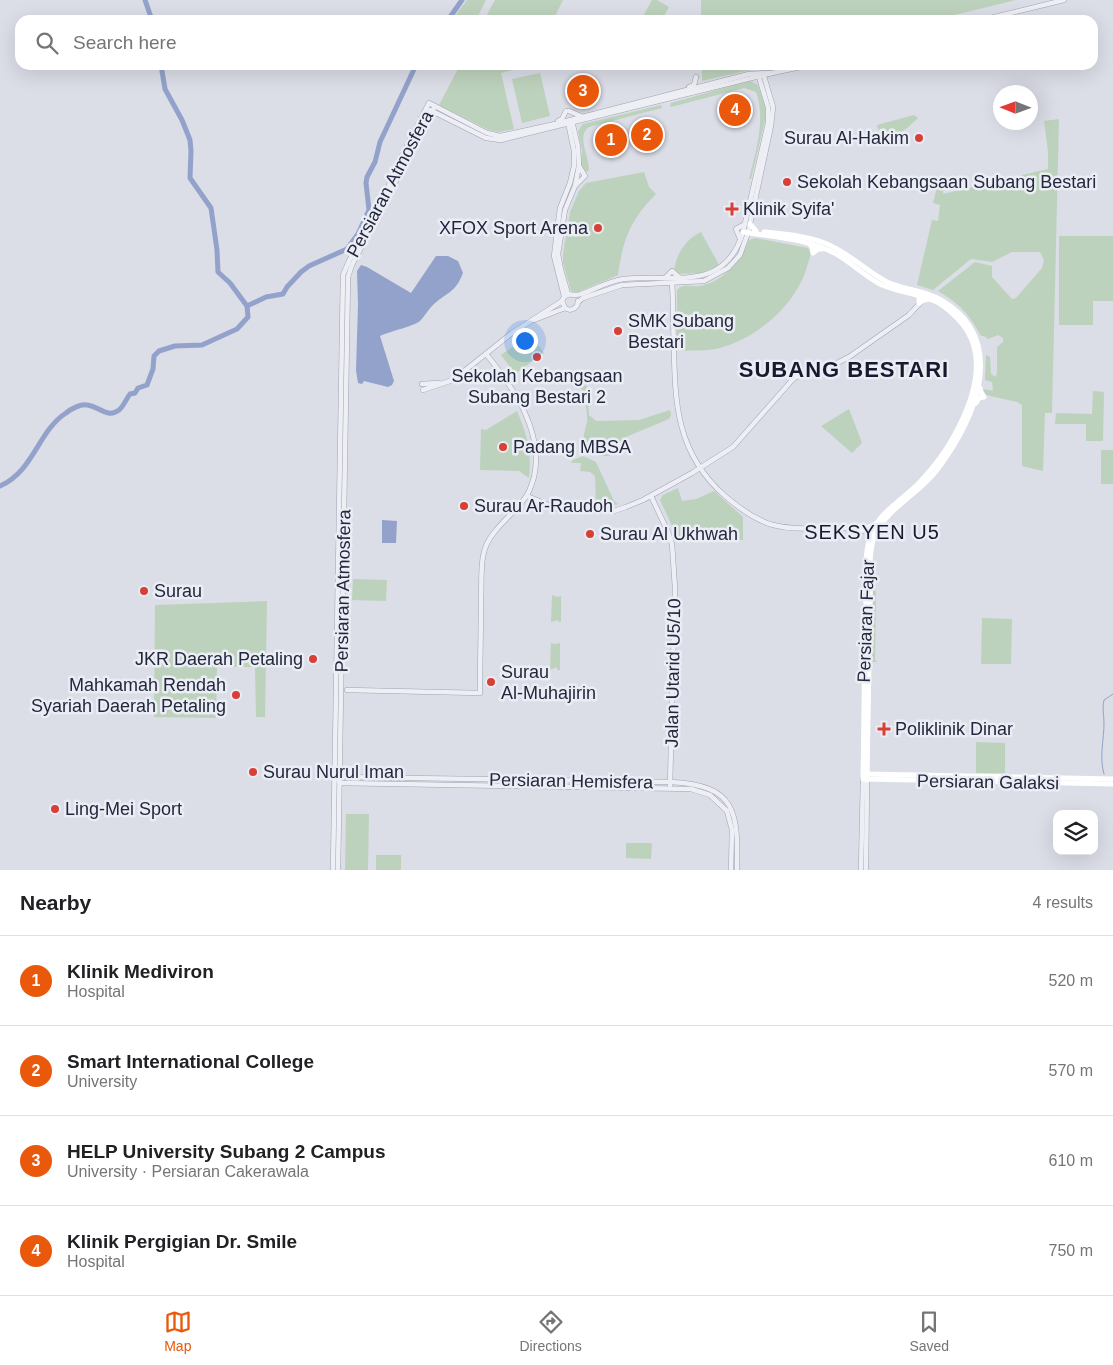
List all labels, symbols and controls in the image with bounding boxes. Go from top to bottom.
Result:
search box [15,15,1098,70]
icon: search [33,29,61,57]
text: Search here [73,32,177,53]
pin: 3 [567,72,599,110]
north arrow [993,85,1038,130]
pin: 4 [719,91,751,129]
street label: Persiaran Atmosfera [343,106,438,261]
pin: 2 [631,116,663,154]
pin: 1 [595,121,627,159]
place label: Surau Al-Hakim [784,128,909,148]
marker: Surau Al-Hakim [913,132,925,144]
place label: Sekolah Kebangsaan Subang Bestari [797,172,1096,192]
marker: Sekolah Kebangsaan Subang Bestari [781,176,793,188]
place label: Klinik Syifa' [743,199,834,219]
marker: Klinik Syifa' [725,202,739,216]
place label: XFOX Sport Arena [439,218,589,238]
marker: XFOX Sport Arena [592,222,604,234]
place label: SMK Subang Bestari [628,311,734,352]
marker: SMK Subang Bestari [612,325,624,337]
your location [512,328,538,354]
marker: Sekolah Kebangsaan Subang Bestari 2 [531,351,543,363]
district label: SUBANG BESTARI [739,357,949,382]
place label: Sekolah Kebangsaan Subang Bestari 2 [451,366,623,407]
place label: Padang MBSA [513,437,631,457]
marker: Padang MBSA [497,441,509,453]
place label: Surau Ar-Raudoh [474,496,613,516]
marker: Surau Ar-Raudoh [458,500,470,512]
street label: Persiaran Atmosfera [332,508,354,673]
district label: SEKSYEN U5 [804,521,940,543]
place label: Surau Al Ukhwah [600,524,738,544]
marker: Surau Al Ukhwah [584,528,596,540]
street label: Persiaran Fajar [854,559,878,683]
place label: Surau [154,581,202,601]
marker: Surau [138,585,150,597]
street label: Jalan Utarid U5/10 [662,598,684,748]
place label: JKR Daerah Petaling [135,649,303,669]
marker: JKR Daerah Petaling [307,653,319,665]
place label: Surau Al-Muhajirin [501,662,596,703]
place label: Mahkamah Rendah Syariah Daerah Petaling [31,675,226,716]
marker: Surau Al-Muhajirin [485,676,497,688]
marker: Mahkamah Rendah Syariah Daerah Petaling [230,689,242,701]
place label: Poliklinik Dinar [895,719,1013,739]
marker: Poliklinik Dinar [877,722,891,736]
place label: Surau Nurul Iman [263,762,404,782]
marker: Surau Nurul Iman [247,766,259,778]
street label: Persiaran Hemisfera [489,770,654,792]
street label: Persiaran Galaksi [917,771,1059,793]
place label: Ling-Mei Sport [65,799,182,819]
marker: Ling-Mei Sport [49,803,61,815]
map controls [1053,810,1098,855]
button: layers [1053,810,1098,855]
text: Nearby [20,891,91,914]
text: 4 results [1033,894,1093,911]
text: Klinik Mediviron [67,961,214,982]
text: 1 [32,972,40,989]
text: 520 m [1049,972,1093,989]
text: Hospital [67,983,125,1000]
text: Smart International College [67,1051,314,1072]
text: 2 [32,1062,40,1079]
text: 570 m [1049,1062,1093,1079]
text: University [67,1073,137,1090]
text: HELP University Subang 2 Campus [67,1141,386,1162]
text: 3 [32,1152,40,1169]
text: 610 m [1049,1152,1093,1169]
text: University · Persiaran Cakerawala [67,1163,309,1180]
text: Klinik Pergigian Dr. Smile [67,1231,297,1252]
text: 4 [32,1242,40,1259]
text: 750 m [1049,1242,1093,1259]
text: Hospital [67,1253,125,1270]
tab: Map [164,1308,192,1354]
tab: Directions [520,1308,582,1354]
tab: Saved [909,1308,949,1354]

